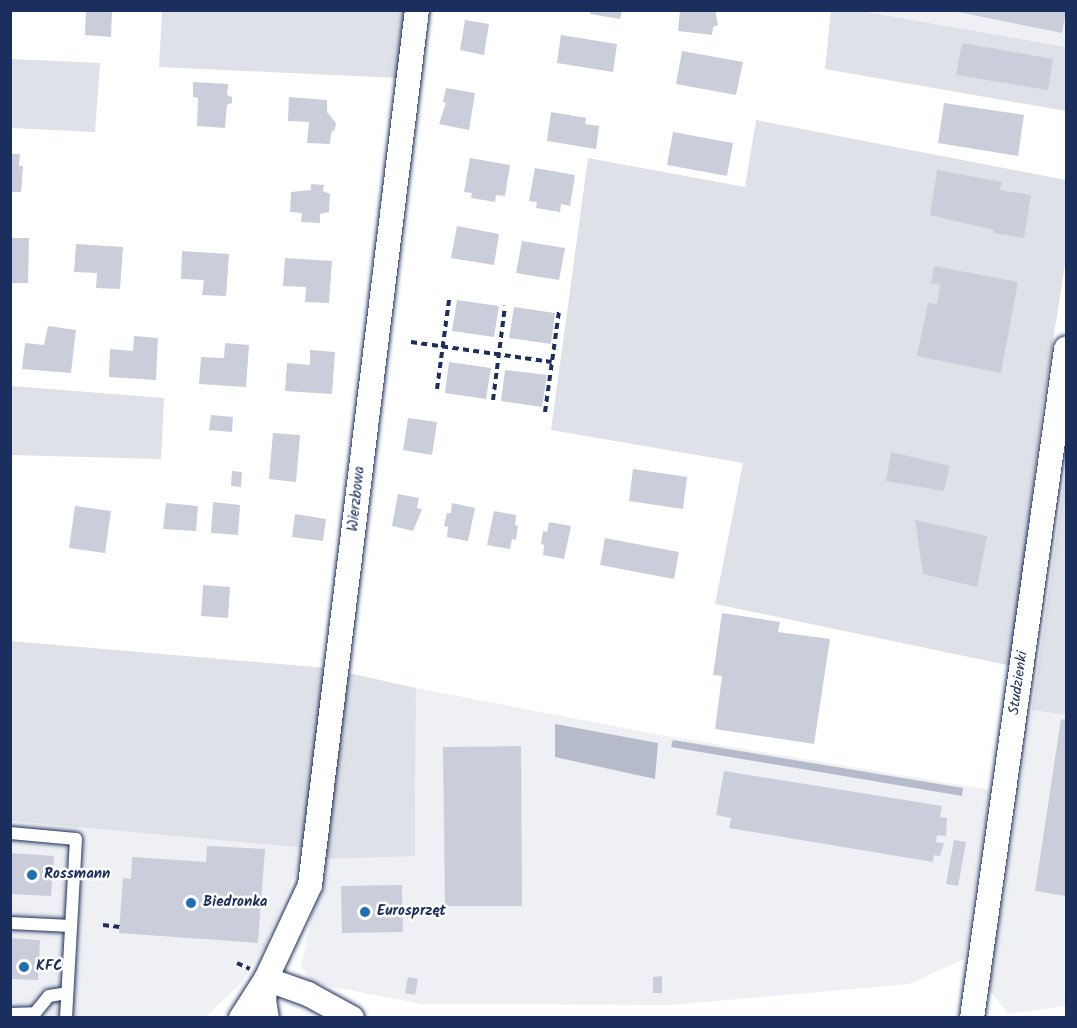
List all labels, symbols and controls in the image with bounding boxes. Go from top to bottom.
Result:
street label: Wierzbowa [345,466,369,532]
street label: Studzienki [1006,650,1032,716]
place label: Rossmann [44,866,110,884]
marker: Rossmann [25,868,39,882]
place label: Biedronka [203,894,267,912]
marker: Biedronka [184,896,198,910]
place label: Eurosprzęt [377,903,446,921]
marker: Eurosprzęt [358,905,372,919]
place label: KFC [36,958,62,976]
marker: KFC [17,960,31,974]

